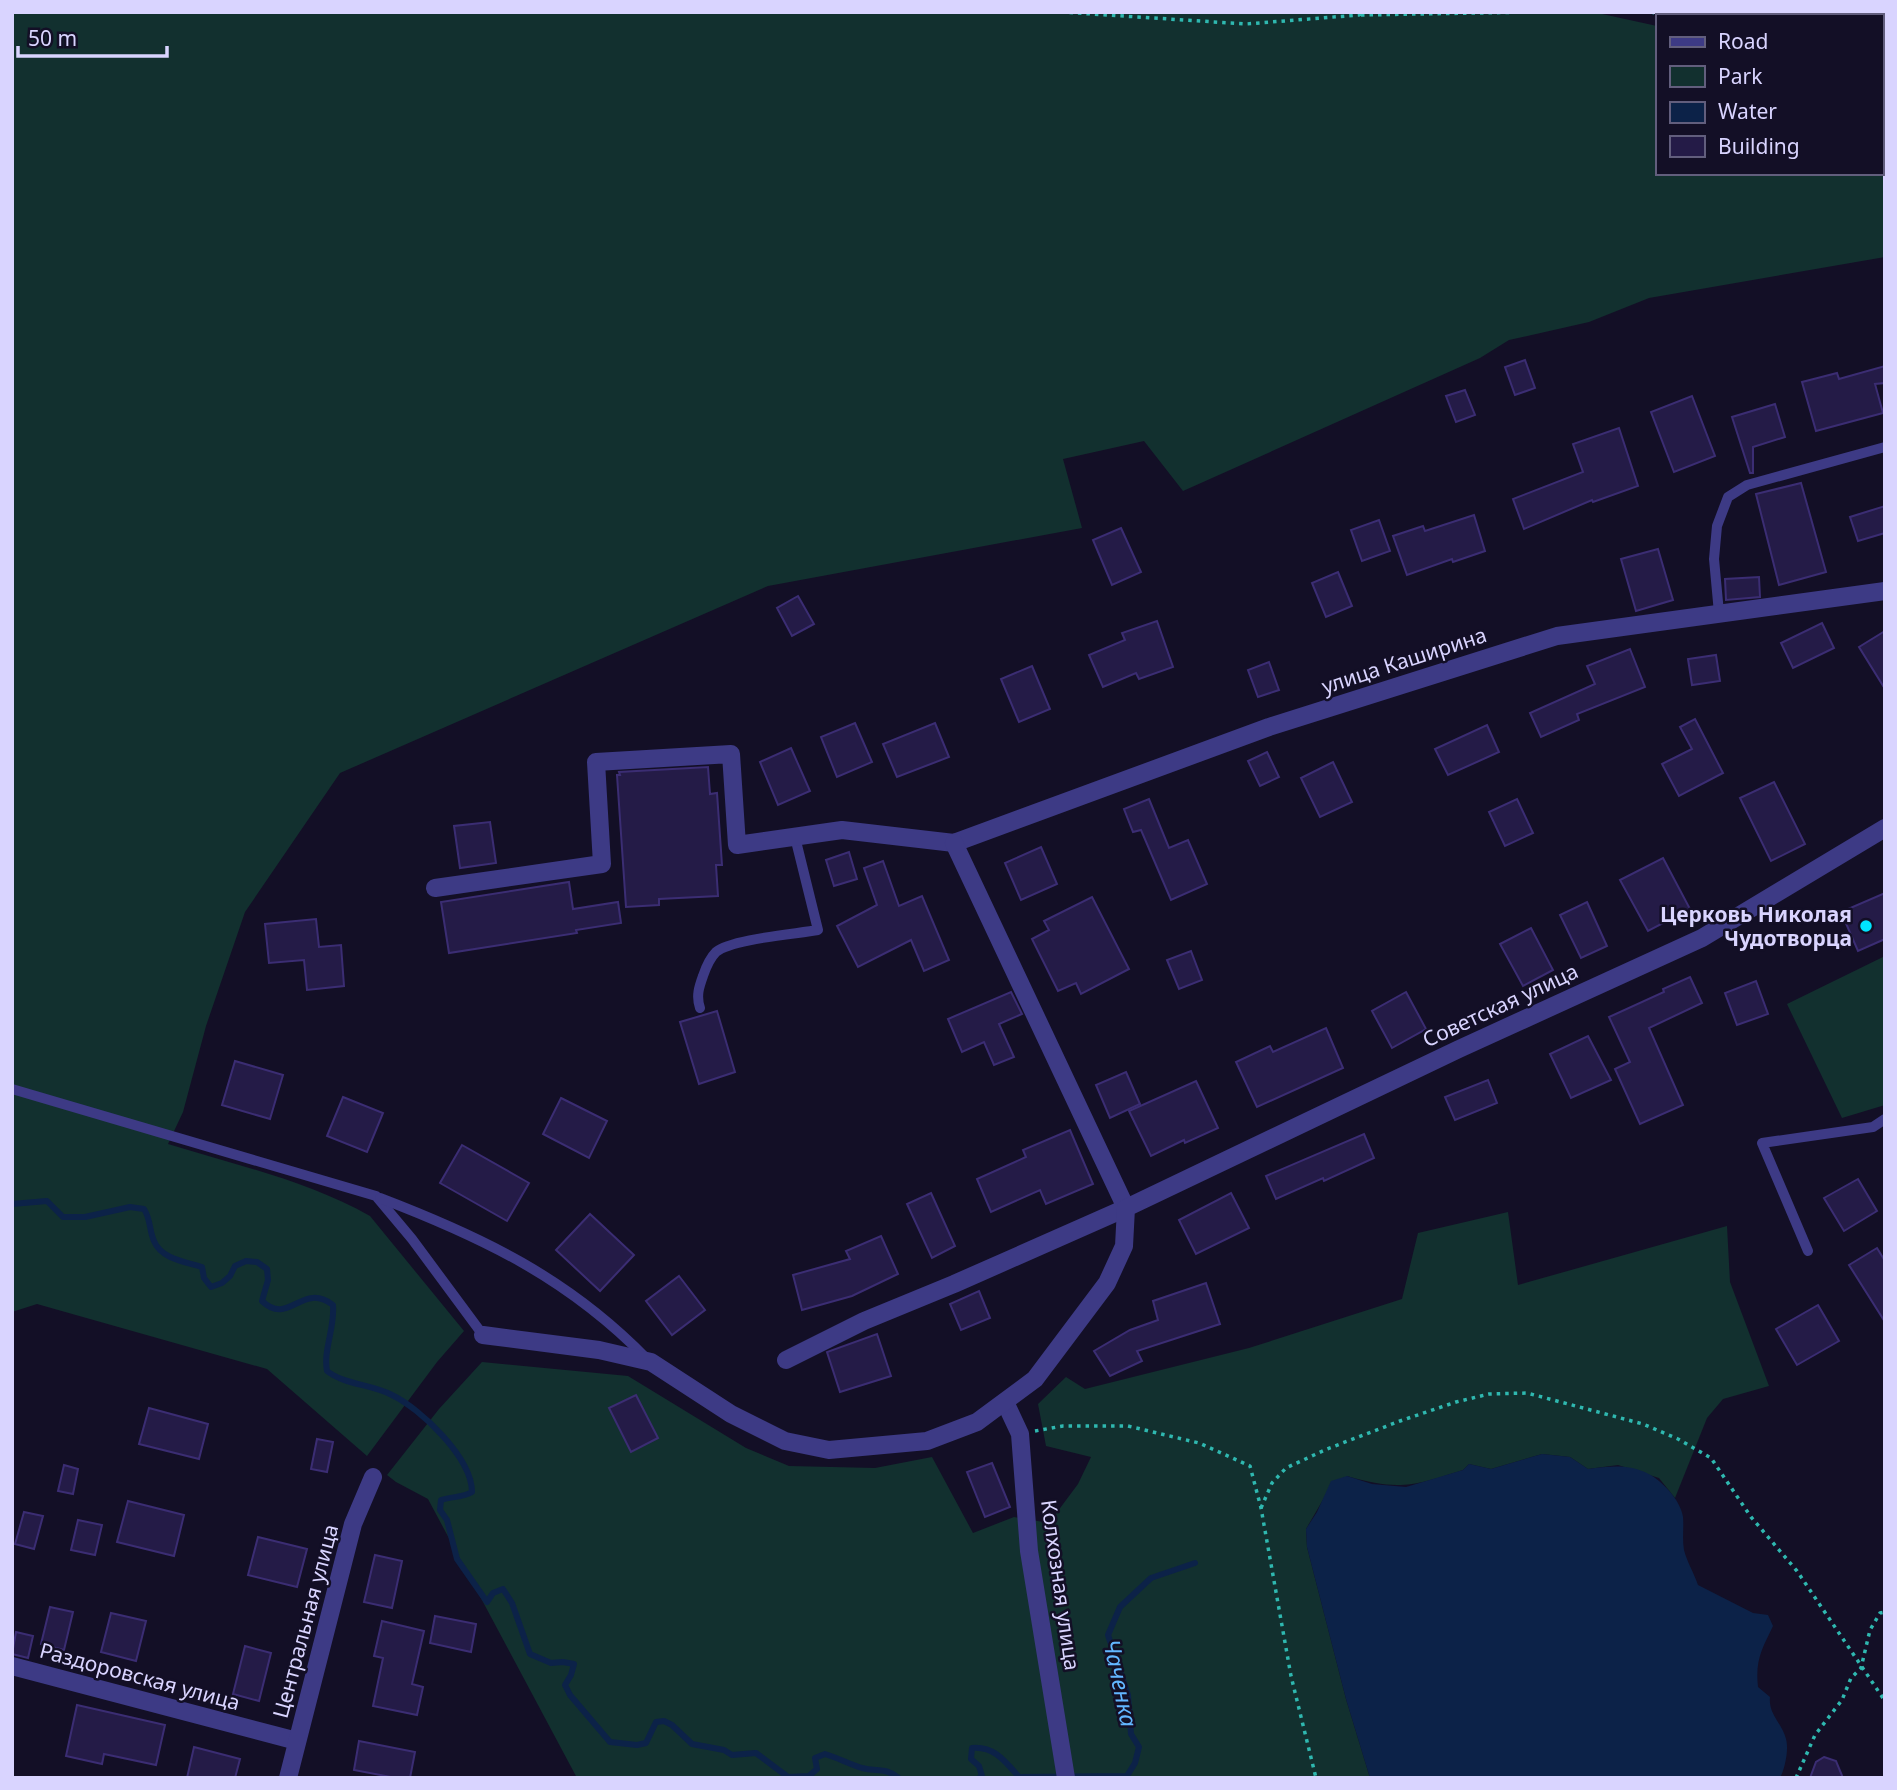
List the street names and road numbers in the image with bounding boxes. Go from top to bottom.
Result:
street label: улица Каширина [1318,620,1490,700]
street label: Советская улица [1418,957,1582,1053]
street label: Колхозная улица [1035,1498,1087,1672]
street label: Центральная улица [266,1521,344,1721]
street label: Раздоровская улица [37,1636,243,1716]

